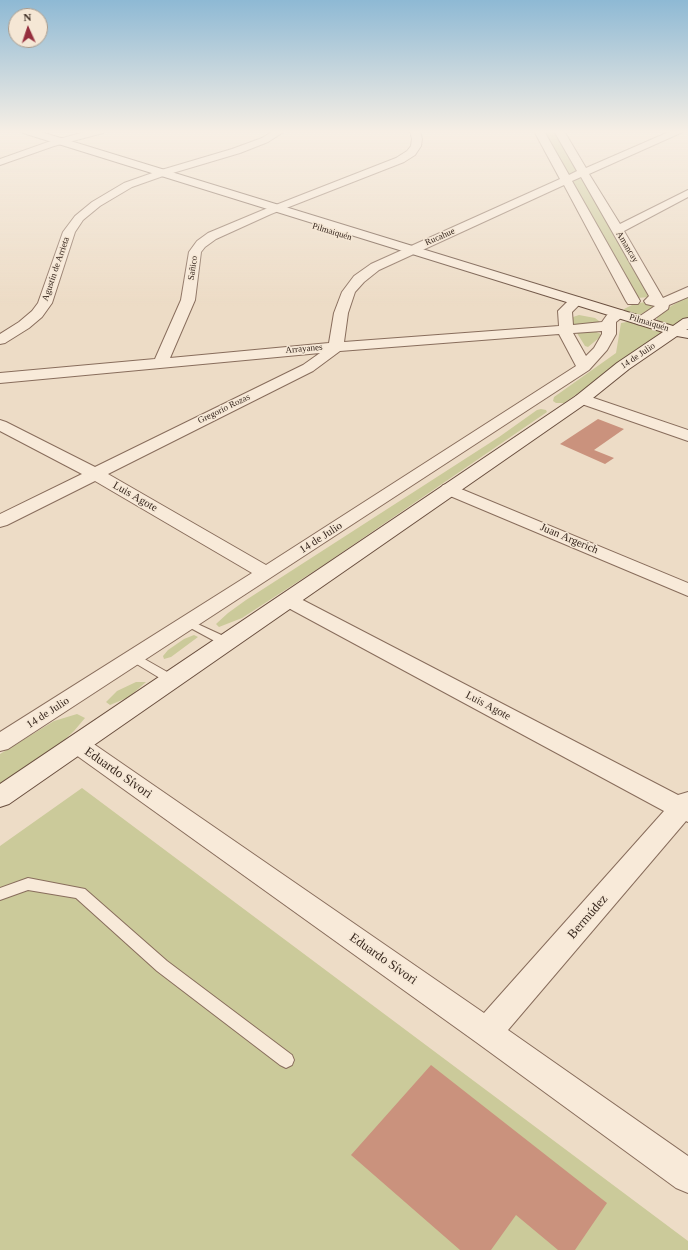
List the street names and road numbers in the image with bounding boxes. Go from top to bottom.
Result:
street label: Pilmaiquén [311,221,353,243]
street label: Rucahue [423,226,457,248]
street label: Amancay [613,229,641,265]
street label: Agustín de Arrieta [40,236,72,302]
street label: Sañico [186,255,200,281]
street label: Pilmaiquén [628,312,670,334]
street label: 14 de Julio [619,340,657,372]
street label: Arrayanes [285,342,323,356]
street label: Gregorio Rozas [196,392,252,426]
street label: Luis Agote [110,479,160,515]
street label: 14 de Julio [297,519,345,557]
street label: Juan Argerich [538,521,600,557]
street label: Luis Agote [463,689,513,723]
street label: 14 de Julio [24,694,72,732]
street label: Eduardo Sívori [81,744,155,802]
street label: Bermúdez [565,892,611,942]
street label: Eduardo Sívori [346,930,420,988]

